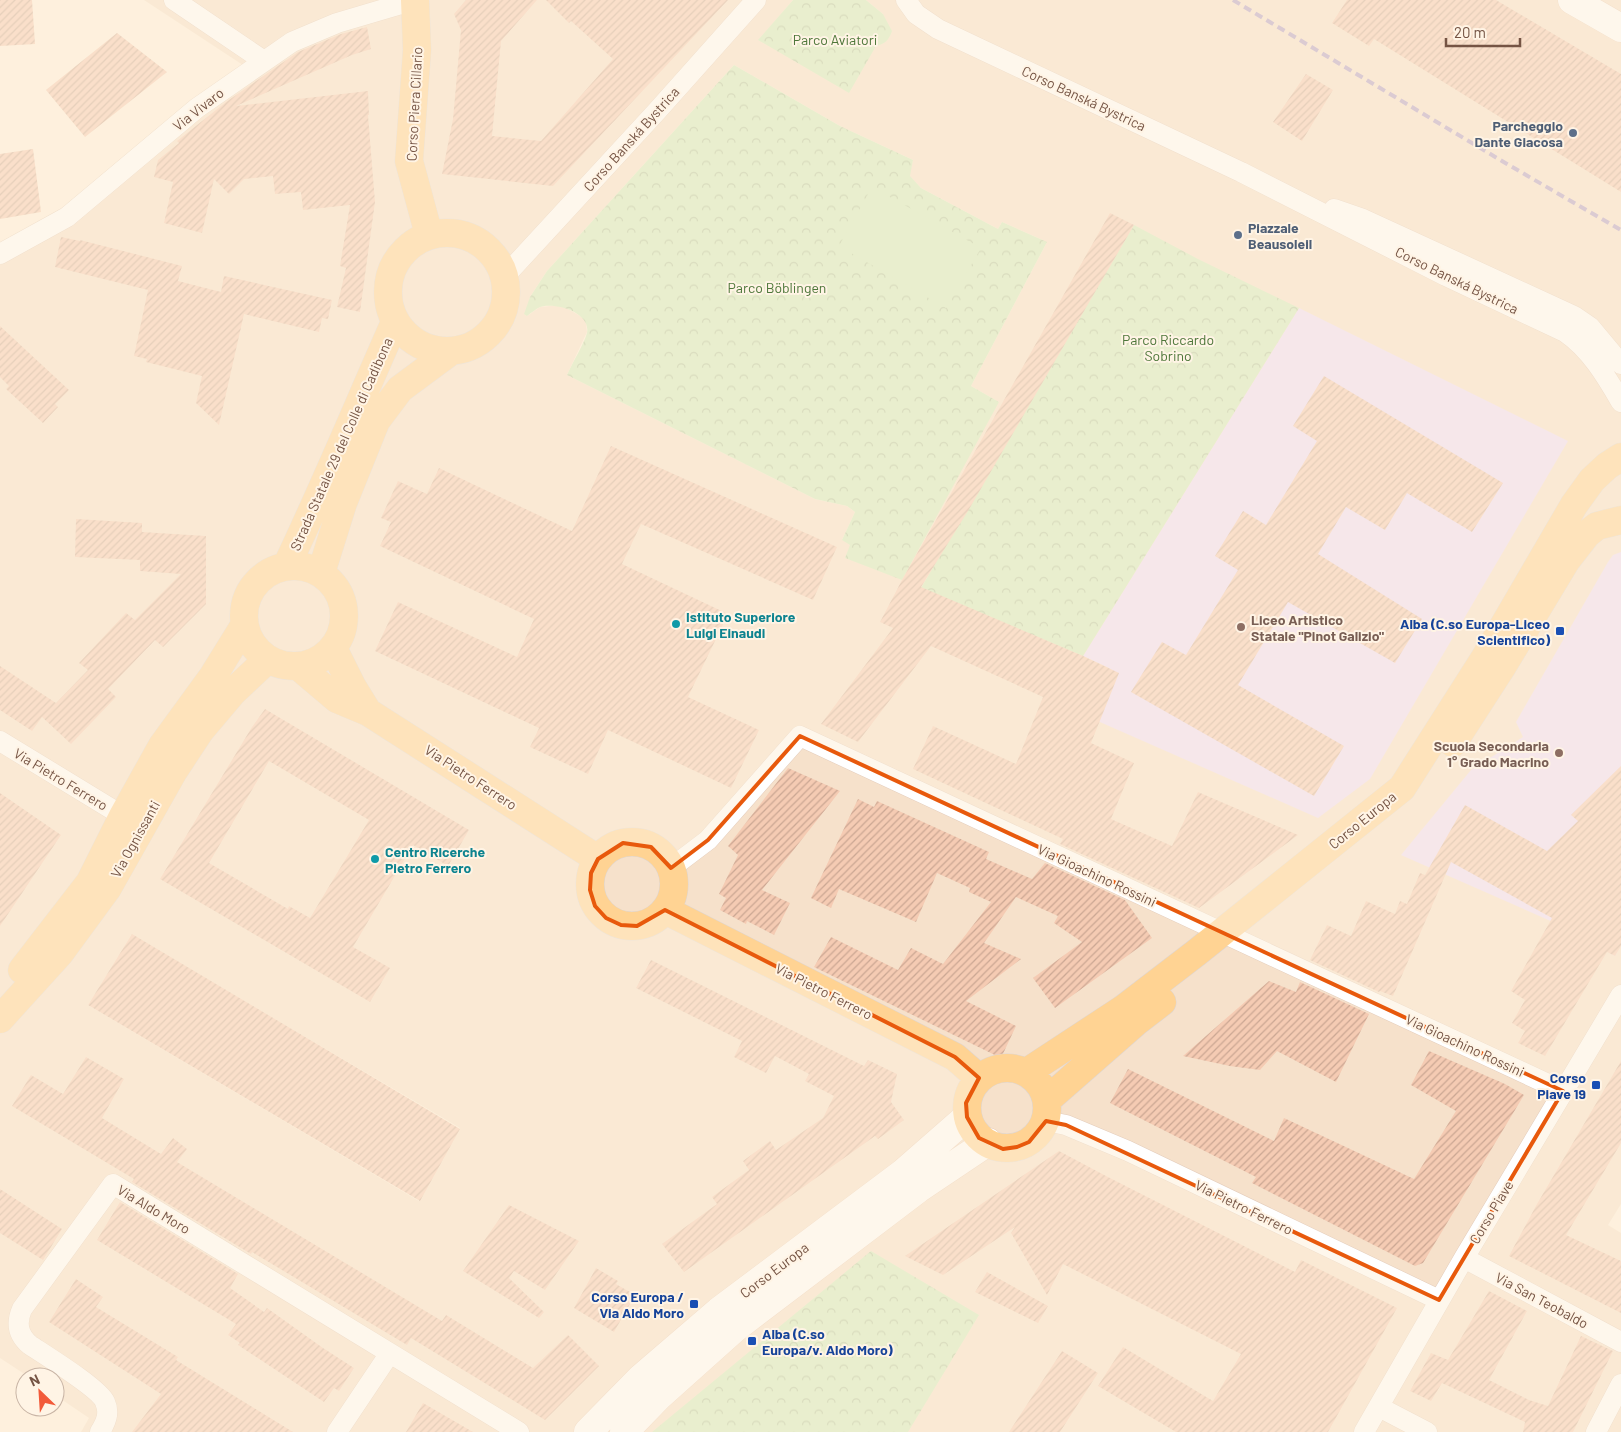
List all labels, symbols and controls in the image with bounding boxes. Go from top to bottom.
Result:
scale bar [1446,15,1520,47]
text: 20 m [1454,23,1486,41]
park label: Parco Aviatori [793,31,877,48]
street label: Corso Piera Cillario [403,46,425,162]
street label: Corso Banská Bystrica [1019,62,1149,134]
street label: Corso Banská Bystrica [580,83,682,195]
street label: Via Vivaro [169,84,227,134]
place label: Parcheggio Dante Giacosa [1474,117,1563,150]
marker: Parcheggio Dante Giacosa [1567,127,1579,139]
place label: Piazzale Beausoleil [1248,219,1312,252]
marker: Piazzale Beausoleil [1232,229,1244,241]
street label: Corso Banská Bystrica [1393,243,1521,317]
park label: Parco Böblingen [728,279,826,296]
park label: Parco Riccardo Sobrino [1122,331,1214,364]
street label: Strada Statale 29 del Colle di Cadibona [286,335,396,553]
place label: Istituto Superiore Luigi Einaudi [686,608,796,641]
place label: Liceo Artistico Statale "Pinot Galizio" [1251,611,1384,644]
place label: Alba (C.so Europa-Liceo Scientifico) [1400,615,1550,648]
marker: Istituto Superiore Luigi Einaudi [670,618,682,630]
marker: Liceo Artistico Statale "Pinot Galizio" [1235,621,1247,633]
marker: Alba (C.so Europa-Liceo Scientifico) [1554,625,1566,637]
place label: Scuola Secondaria 1° Grado Macrino [1434,737,1549,770]
street label: Via Pietro Ferrero [422,741,520,813]
street label: Via Pietro Ferrero [11,744,111,814]
marker: Scuola Secondaria 1° Grado Macrino [1553,747,1565,759]
street label: Corso Europa [1325,788,1399,852]
street label: Via Ognissanti [107,797,163,881]
street label: Via Gioachino Rossini [1035,840,1159,910]
place label: Centro Ricerche Pietro Ferrero [385,843,485,876]
marker: Centro Ricerche Pietro Ferrero [369,853,381,865]
street label: Via Pietro Ferrero [773,959,875,1023]
street label: Via Gioachino Rossini [1403,1010,1527,1080]
place label: Corso Piave 19 [1537,1069,1586,1102]
marker: Corso Piave 19 [1590,1079,1602,1091]
street label: Via Pietro Ferrero [1192,1176,1296,1238]
street label: Corso Piave [1465,1177,1517,1247]
street label: Via Aldo Moro [115,1181,193,1237]
street label: Corso Europa [736,1239,812,1301]
street label: Via San Teobaldo [1493,1268,1591,1332]
place label: Corso Europa / Via Aldo Moro [591,1288,684,1321]
marker: Corso Europa / Via Aldo Moro [688,1298,700,1310]
place label: Alba (C.so Europa/v. Aldo Moro) [762,1325,893,1358]
marker: Alba (C.so Europa/v. Aldo Moro) [746,1335,758,1347]
north arrow [15,1367,65,1417]
text: N [26,1370,42,1389]

